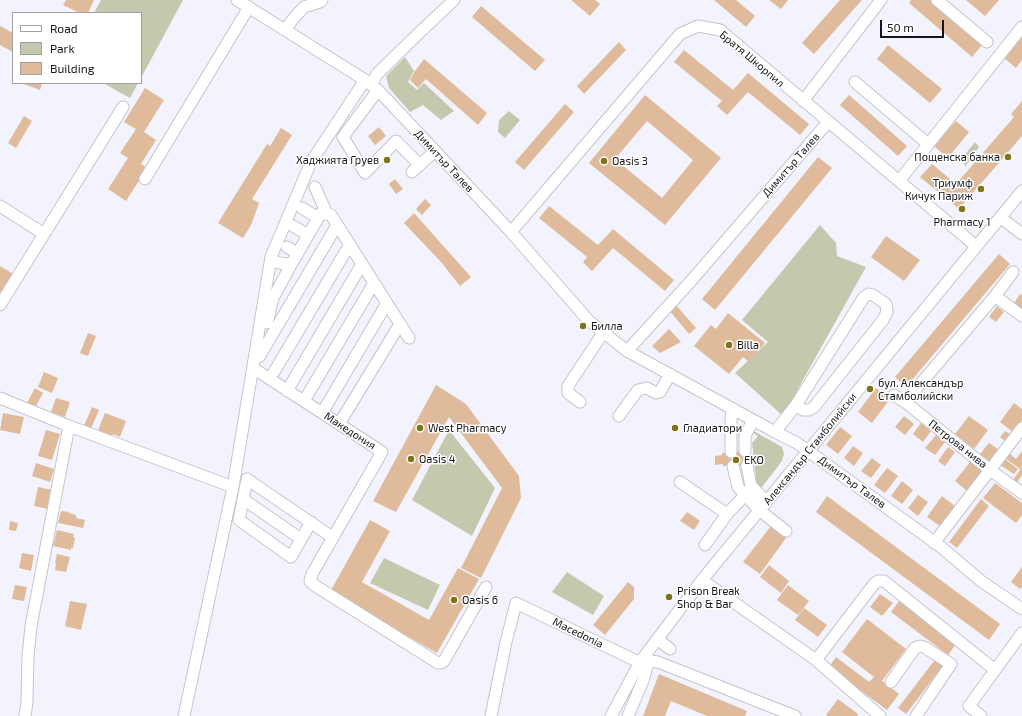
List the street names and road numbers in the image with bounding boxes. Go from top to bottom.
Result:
street label: Братя Шкорпил [717,28,787,90]
street label: Димитър Талев [412,127,476,195]
street label: Димитър Талев [760,130,822,200]
street label: Александър Стамболийски [761,390,859,508]
street label: Македония [322,409,378,453]
street label: Петрова нива [926,417,990,471]
street label: Димитър Талев [815,453,889,511]
street label: Macedonia [551,615,605,651]

